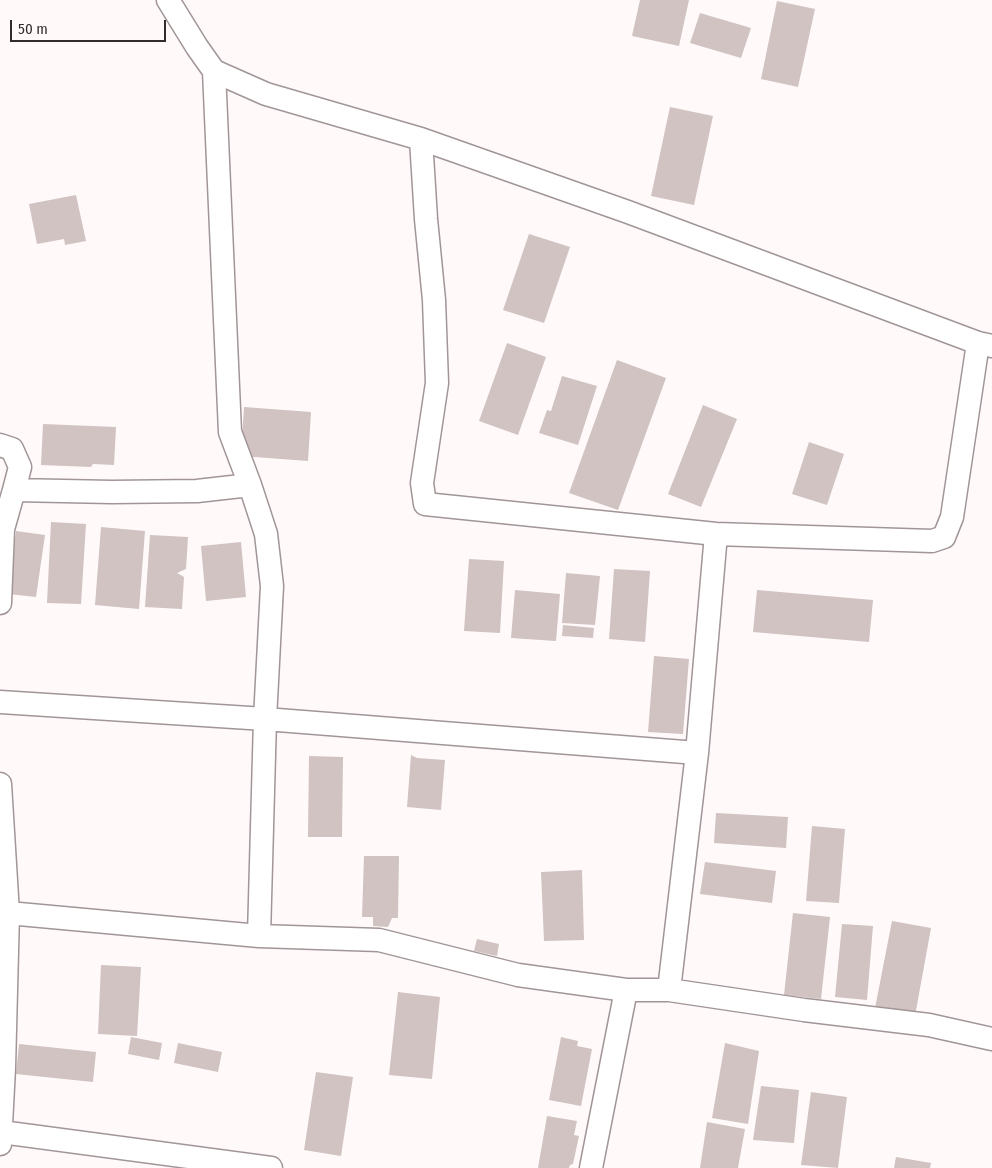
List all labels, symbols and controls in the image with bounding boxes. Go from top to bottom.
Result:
scale bar [12,10,169,42]
text: 50 m [18,20,48,38]

